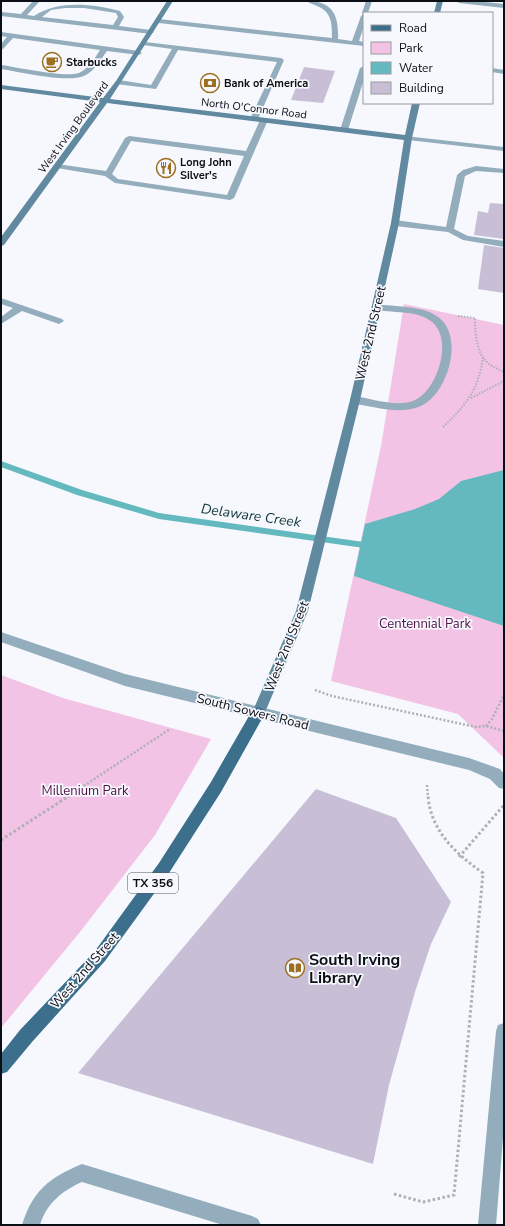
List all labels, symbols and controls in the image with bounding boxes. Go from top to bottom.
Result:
legend [363,12,493,104]
text: Road [399,20,427,36]
text: Park [399,40,424,56]
cafe icon: Starbucks [41,51,63,73]
place label: Starbucks [66,55,117,70]
text: Water [399,60,433,76]
bank icon: Bank of America [199,72,221,94]
place label: Bank of America [224,76,308,91]
street label: West Irving Boulevard [35,78,112,176]
text: Building [399,80,444,96]
street label: North O'Connor Road [200,95,308,122]
place label: Long John Silver's [180,155,232,183]
restaurant icon: Long John Silver's [155,157,177,179]
street label: West 2nd Street [351,284,391,382]
water label: Delaware Creek [200,499,303,532]
street label: West 2nd Street [261,598,313,694]
park label: Centennial Park [379,615,471,633]
street label: South Sowers Road [195,689,311,735]
park label: Millenium Park [42,782,129,800]
road number: TX 356 [128,873,178,893]
street label: West 2nd Street [46,928,123,1013]
place label: South Irving Library [309,949,400,989]
library icon: South Irving Library [284,957,306,979]

